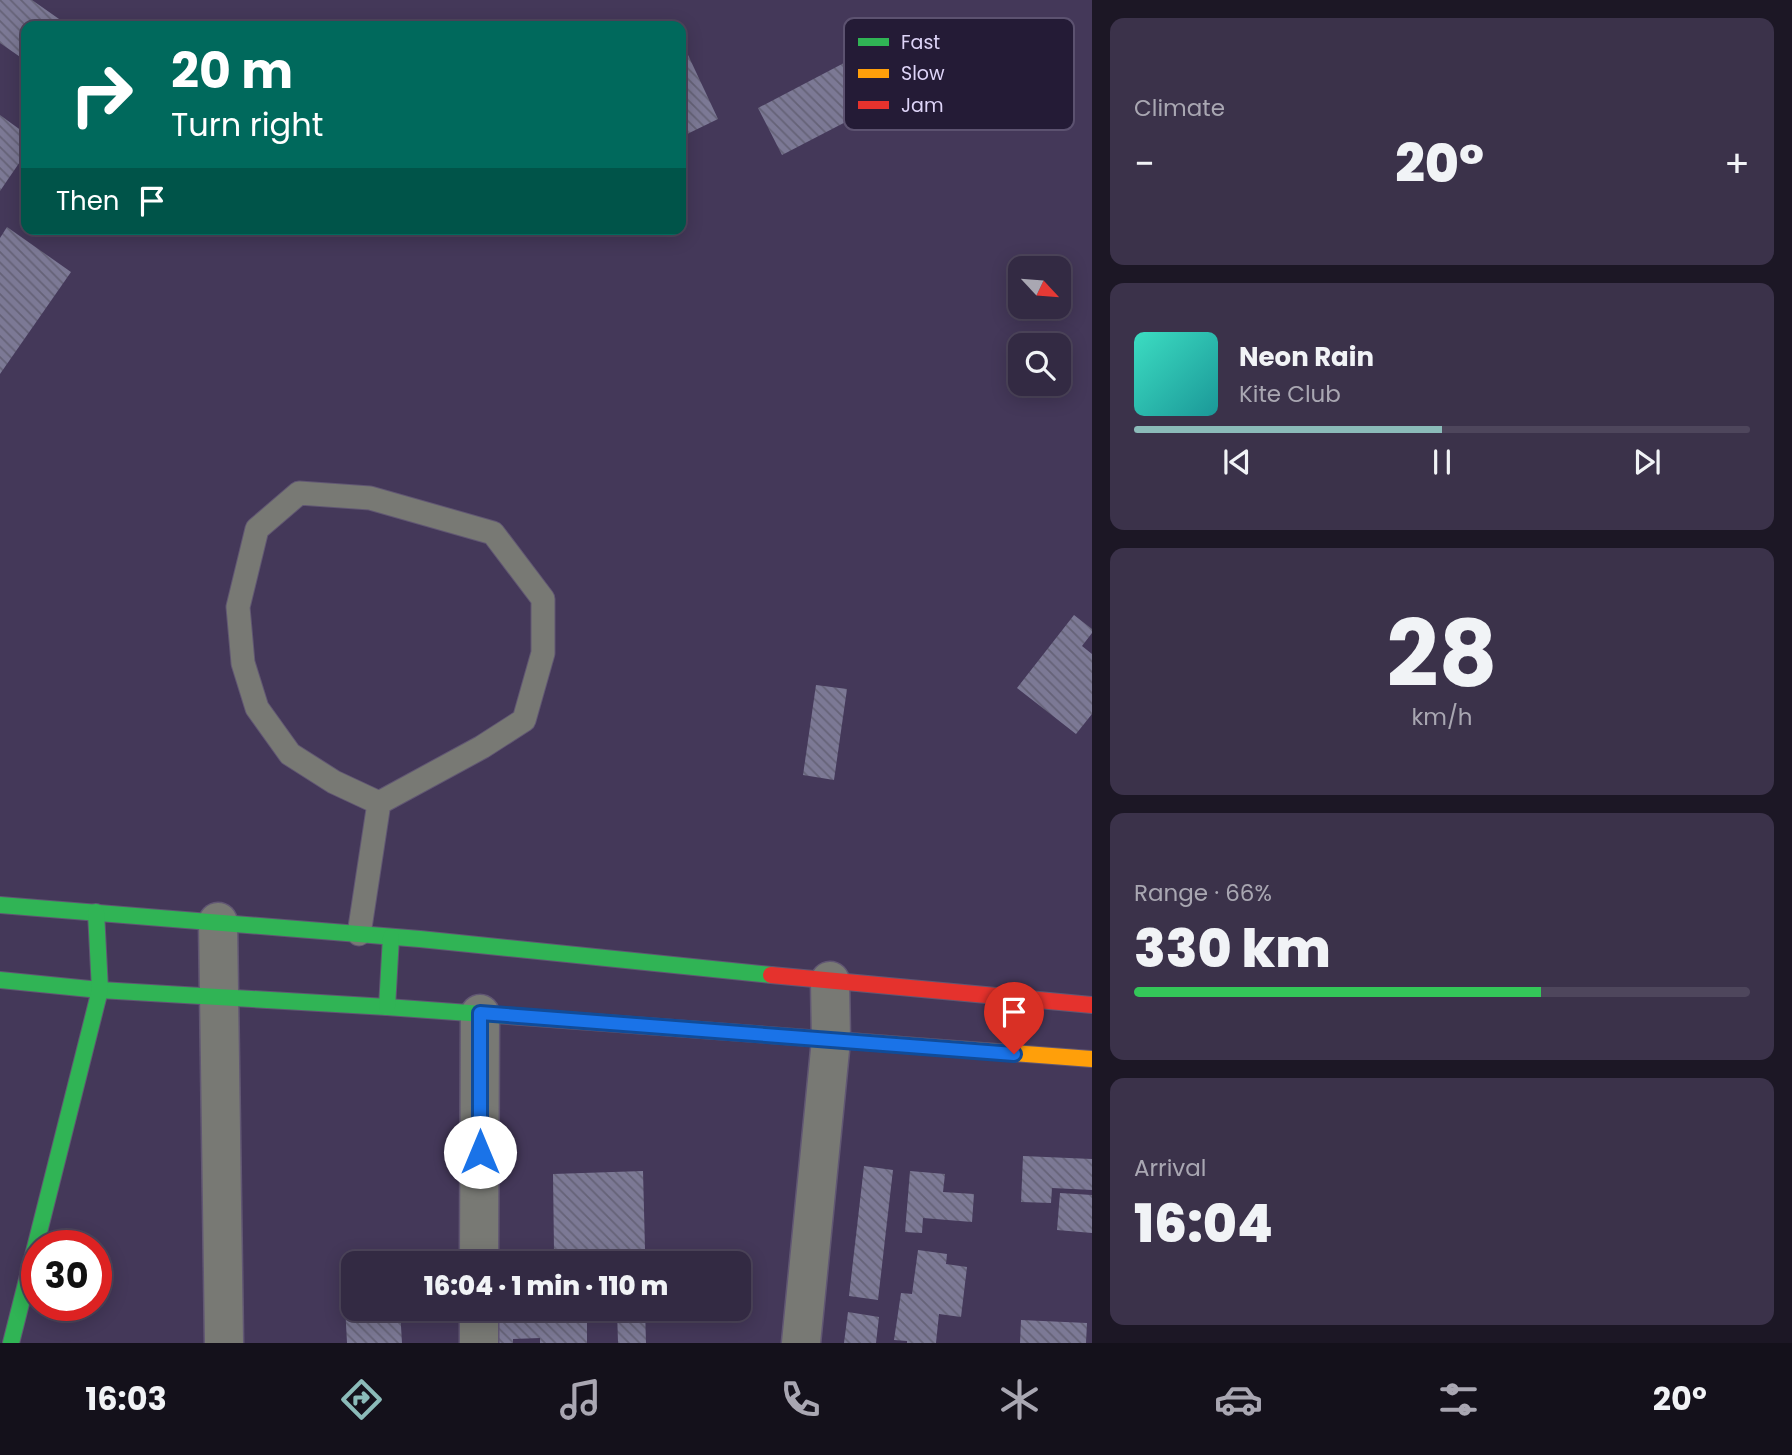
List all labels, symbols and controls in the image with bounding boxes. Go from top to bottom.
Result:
legend [844,18,1074,130]
text: Fast [901,29,940,56]
text: 20 m [171,37,293,105]
icon: right [56,49,147,140]
text: Slow [901,60,945,87]
text: Jam [901,92,943,119]
text: Climate [1134,92,1225,124]
text: Turn right [171,102,323,147]
text: 20° [1395,127,1484,200]
text: − [1134,137,1155,190]
text: + [1724,137,1750,190]
icon: arrive [133,182,171,220]
text: Then [56,183,119,219]
north arrow [1008,256,1071,318]
map controls [1008,256,1071,396]
button: search [1008,333,1071,396]
text: Neon Rain [1239,339,1374,375]
text: Kite Club [1239,378,1341,410]
icon: previous [1218,443,1256,481]
icon: pause [1423,443,1461,481]
icon: next [1628,443,1666,481]
text: 28 [1387,590,1497,718]
text: km/h [1411,701,1473,733]
text: Range · 66% [1134,877,1272,909]
text: 330 km [1134,912,1331,985]
pin [984,982,1044,1054]
icon: arrive [995,993,1033,1031]
position arrow [443,1115,517,1189]
text: Arrival [1134,1152,1206,1184]
text: 16:04 [1134,1187,1273,1260]
speed limit sign: 30 [21,1230,112,1321]
text: 16:04 · 1 min · 110 m [424,1268,668,1304]
icon: directions [337,1375,386,1424]
icon: music [556,1375,605,1424]
icon: phone [776,1375,825,1424]
icon: climate [995,1375,1044,1424]
icon: car [1214,1375,1263,1424]
icon: filters [1434,1375,1483,1424]
text: 16:03 [85,1376,167,1421]
text: 20° [1653,1376,1707,1421]

